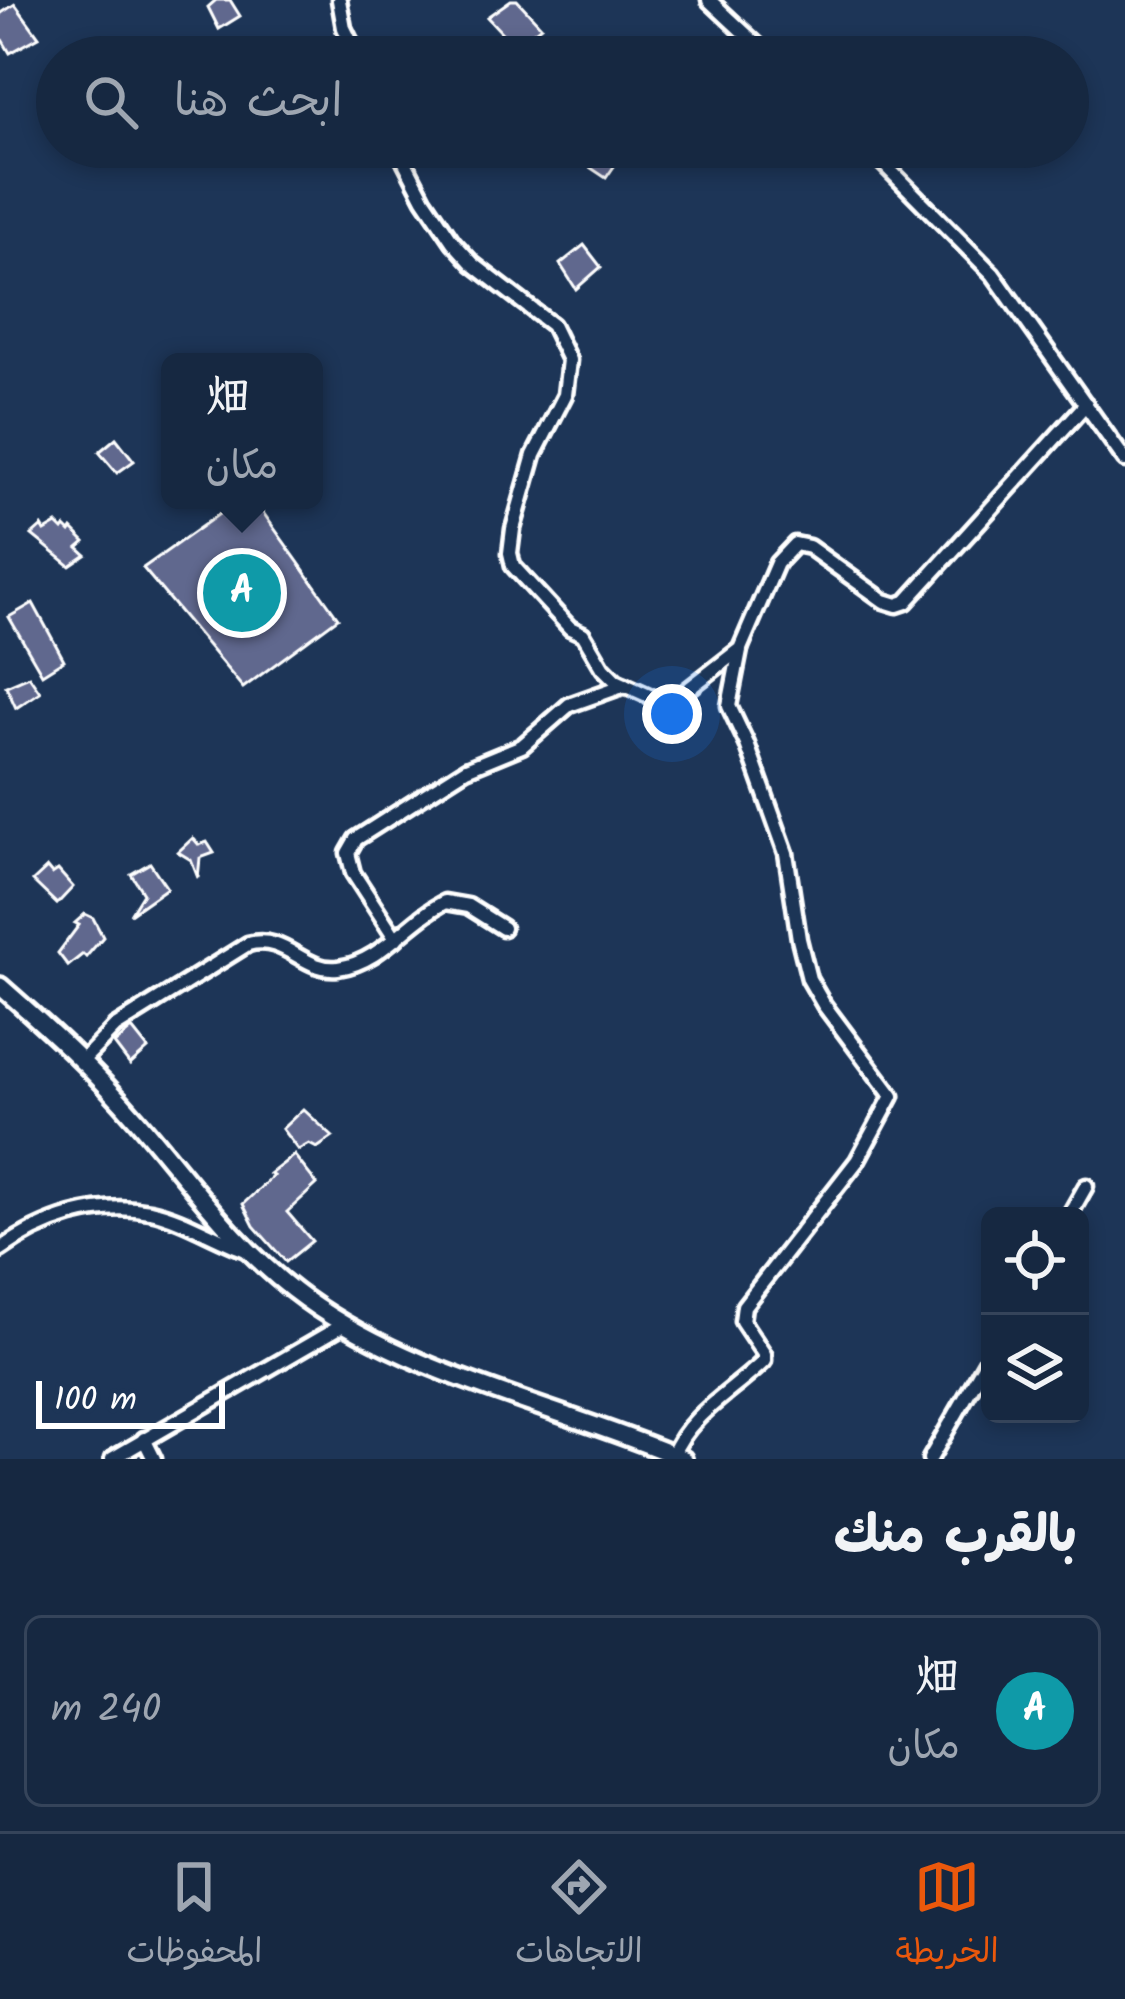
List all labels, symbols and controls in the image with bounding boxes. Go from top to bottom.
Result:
search box [36,36,1089,168]
text: ابحث هنا [174,67,342,139]
icon: search [78,69,144,135]
popup [161,353,323,509]
text: 畑 [206,363,251,435]
text: مكان [206,437,278,499]
pin: A [203,548,281,638]
your location [642,684,702,744]
map controls [981,1207,1089,1423]
button: locate [981,1207,1089,1315]
button: layers [981,1315,1089,1423]
scale bar [36,1375,225,1428]
text: 100 m [54,1375,137,1428]
text: بالقرب منك [834,1497,1077,1578]
text: 畑 [915,1643,960,1715]
text: 240 m [51,1680,161,1742]
text: A [1023,1680,1047,1742]
text: مكان [888,1717,960,1779]
tab: المحفوظات [126,1854,262,1980]
tab: الاتجاهات [515,1854,643,1980]
tab: الخريطة [896,1854,999,1980]

